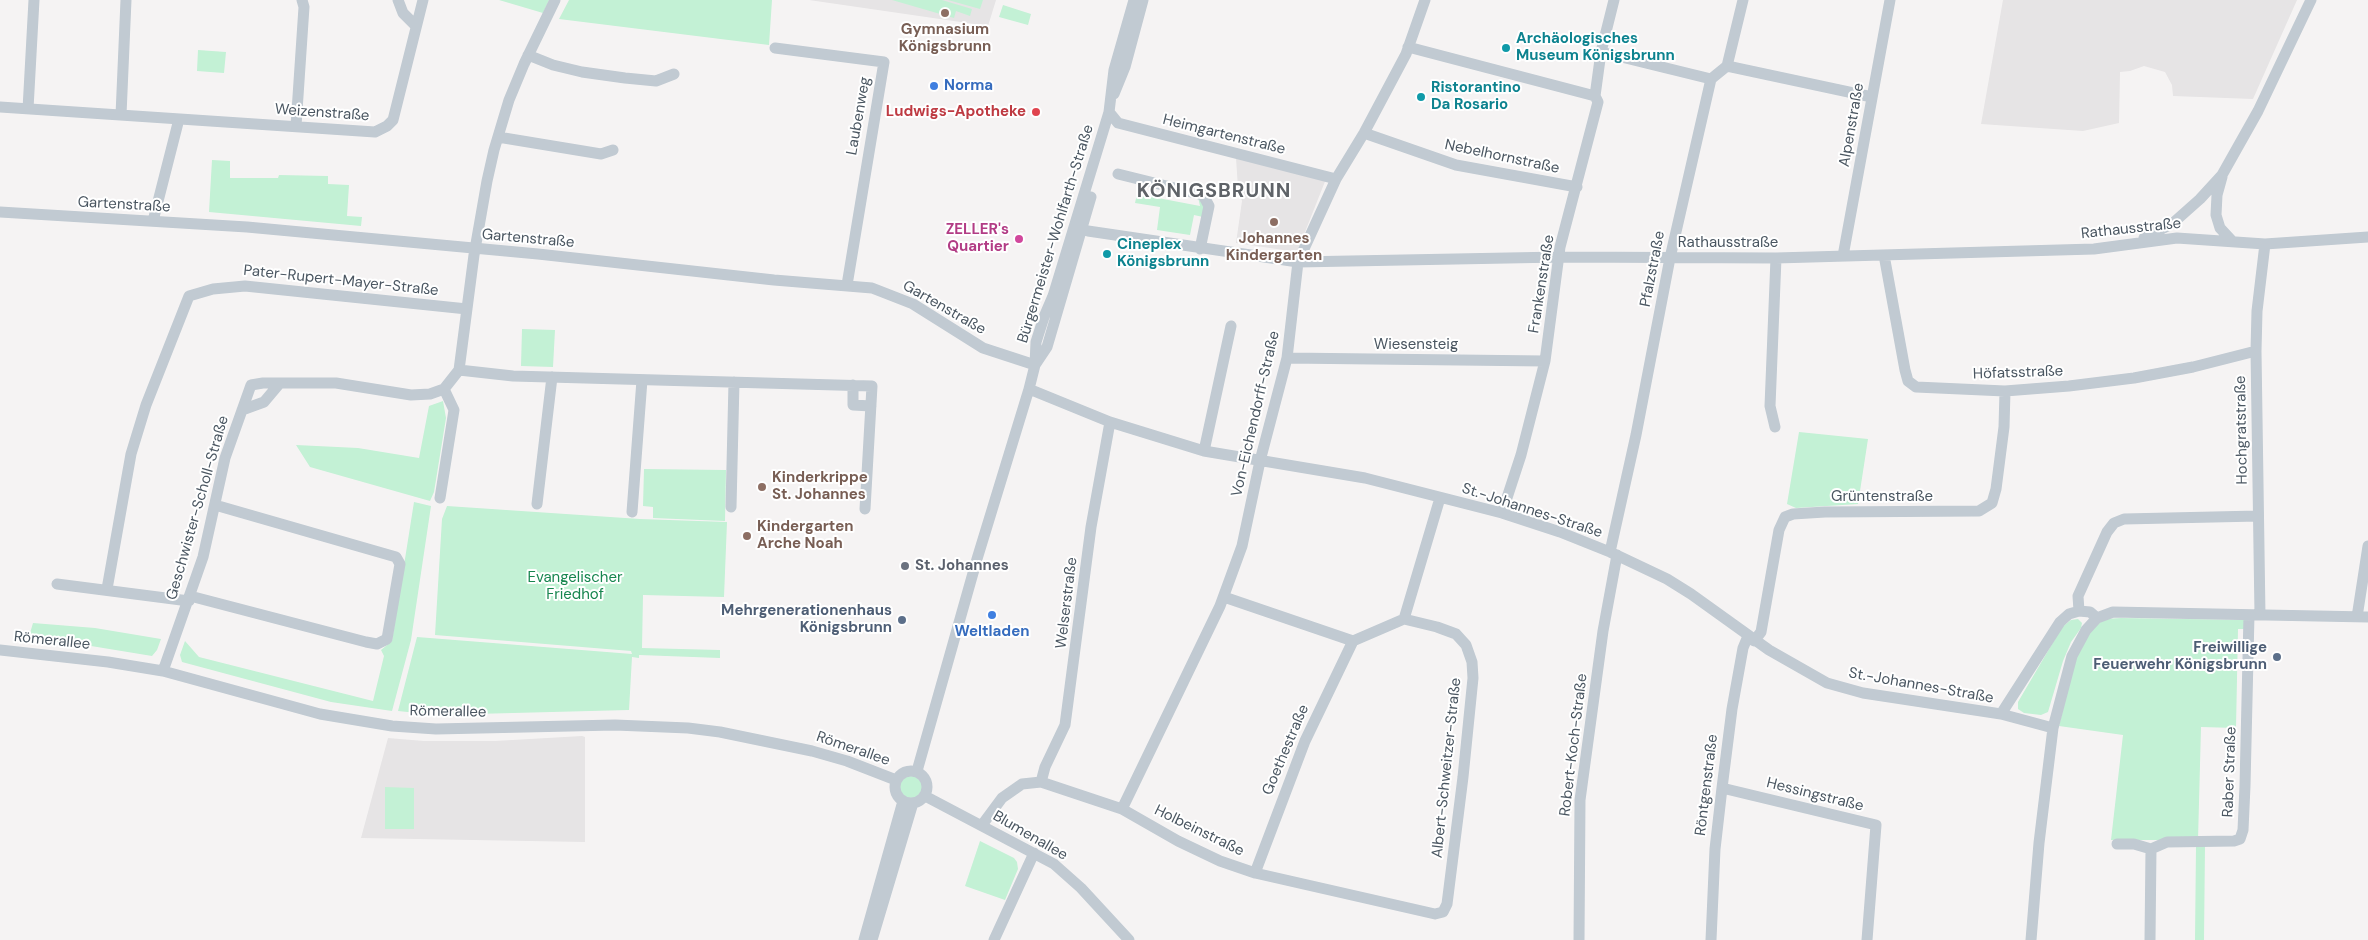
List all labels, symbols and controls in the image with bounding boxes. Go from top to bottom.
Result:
marker: Gymnasium Königsbrunn [939,7,951,19]
place label: Gymnasium Königsbrunn [899,21,991,56]
place label: Archäologisches Museum Königsbrunn [1516,30,1675,65]
marker: Archäologisches Museum Königsbrunn [1500,42,1512,54]
street label: Laubenweg [843,75,875,157]
place label: Norma [944,77,993,95]
place label: Ristorantino Da Rosario [1431,79,1521,114]
marker: Norma [928,80,940,92]
street label: Alpenstraße [1836,82,1868,168]
marker: Ristorantino Da Rosario [1415,91,1427,103]
street label: Weizenstraße [274,101,370,125]
place label: Ludwigs-Apotheke [886,103,1026,121]
marker: Ludwigs-Apotheke [1030,106,1042,118]
street label: Heimgartenstraße [1161,111,1287,159]
street label: Bürgermeister-Wohlfarth-Straße [1014,123,1098,345]
street label: Nebelhornstraße [1443,136,1561,178]
district label: KÖNIGSBRUNN [1135,180,1293,204]
street label: Gartenstraße [77,194,171,216]
street label: Rathausstraße [2080,215,2182,243]
marker: Johannes Kindergarten [1268,216,1280,228]
place label: ZELLER's Quartier [946,221,1009,256]
street label: Gartenstraße [481,226,575,252]
place label: Johannes Kindergarten [1226,230,1322,265]
street label: Pfalzstraße [1637,230,1669,308]
marker: ZELLER's Quartier [1013,233,1025,245]
street label: Frankenstraße [1525,233,1559,335]
street label: Rathausstraße [1678,234,1778,252]
place label: Cineplex Königsbrunn [1117,236,1209,271]
marker: Cineplex Königsbrunn [1101,248,1113,260]
street label: Pater-Rupert-Mayer-Straße [243,262,439,300]
street label: Gartenstraße [899,277,989,339]
street label: Von-Eichendorff-Straße [1228,329,1284,499]
street label: Wiesensteig [1374,336,1458,354]
street label: Höfatsstraße [1973,362,2063,384]
street label: Hochgratstraße [2232,375,2252,485]
street label: Geschwister-Scholl-Straße [163,414,233,602]
place label: Kinderkrippe St. Johannes [772,469,868,504]
street label: St.-Johannes-Straße [1459,480,1605,542]
marker: Kinderkrippe St. Johannes [756,481,768,493]
street label: Grüntenstraße [1831,488,1933,506]
place label: Kindergarten Arche Noah [757,518,853,553]
marker: Kindergarten Arche Noah [741,530,753,542]
street label: Welserstraße [1052,556,1082,650]
place label: St. Johannes [915,557,1009,575]
marker: St. Johannes [899,560,911,572]
park label: Evangelischer Friedhof [527,569,623,604]
place label: Mehrgenerationenhaus Königsbrunn [721,602,892,637]
marker: Weltladen [986,609,998,621]
marker: Mehrgenerationenhaus Königsbrunn [896,614,908,626]
place label: Weltladen [955,623,1029,641]
street label: Römerallee [13,628,91,654]
place label: Freiwillige Feuerwehr Königsbrunn [2093,639,2267,674]
marker: Freiwillige Feuerwehr Königsbrunn [2271,651,2283,663]
street label: St.-Johannes-Straße [1847,664,1995,708]
street label: Robert-Koch-Straße [1556,673,1592,817]
street label: Albert-Schweitzer-Straße [1429,677,1465,859]
street label: Römerallee [410,702,486,722]
street label: Goethestraße [1259,702,1313,798]
street label: Raber Straße [2219,726,2241,818]
street label: Römerallee [814,728,892,770]
street label: Röntgenstraße [1692,733,1722,837]
street label: Hessingstraße [1765,774,1865,816]
street label: Holbeinstraße [1151,802,1247,860]
street label: Blumenallee [989,807,1071,865]

